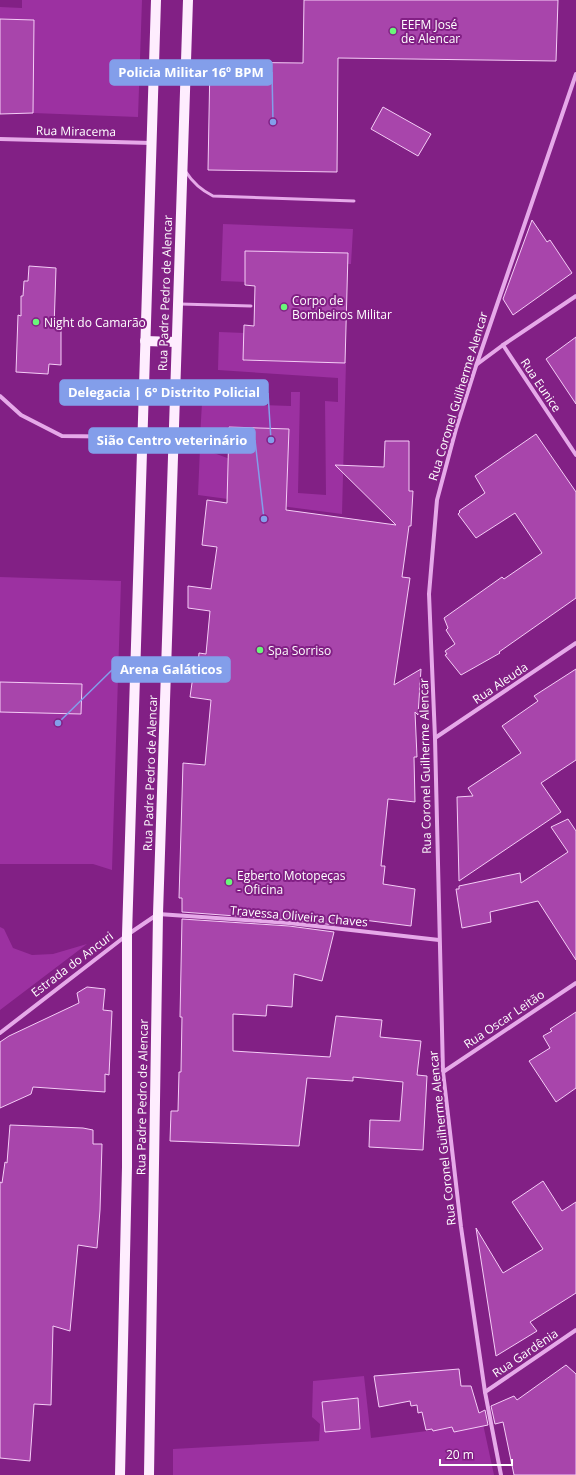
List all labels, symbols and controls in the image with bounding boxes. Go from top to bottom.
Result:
place label: EEFM José de Alencar [401,16,460,47]
marker: EEFM José de Alencar [388,26,398,36]
callout: Policia Militar 16º BPM [110,60,272,85]
text: Policia Militar 16º BPM [118,63,264,81]
street label: Rua Miracema [36,122,116,140]
street label: Rua Padre Pedro de Alencar [154,215,176,371]
place label: Corpo de Bombeiros Militar [292,292,392,323]
marker: Corpo de Bombeiros Militar [279,302,289,312]
street label: Rua Coronel Guilherme Alencar [424,309,492,483]
place label: Night do Camarão [44,314,146,331]
marker: Night do Camarão [31,317,41,327]
street label: Rua Eunice [517,355,565,415]
callout: Delegacia | 6° Distrito Policial [60,380,268,405]
text: Delegacia | 6° Distrito Policial [68,383,260,401]
callout: Sião Centro veterinário [89,428,255,453]
text: Sião Centro veterinário [97,431,247,449]
place label: Spa Sorriso [268,642,331,659]
marker: Spa Sorriso [255,645,265,655]
callout: Arena Galáticos [112,657,230,682]
street label: Rua Aleuda [469,658,531,708]
text: Arena Galáticos [120,660,222,678]
street label: Rua Coronel Guilherme Alencar [415,678,435,854]
street label: Rua Padre Pedro de Alencar [139,695,161,851]
place label: Egberto Motopeças - Oficina [237,867,346,898]
marker: Egberto Motopeças - Oficina [224,877,234,887]
street label: Travessa Oliveira Chaves [230,902,369,931]
street label: Estrada do Ancuri [27,927,117,1001]
street label: Rua Oscar Leitão [460,986,548,1052]
street label: Rua Padre Pedro de Alencar [132,1019,152,1175]
street label: Rua Coronel Guilherme Alencar [424,1050,460,1226]
street label: Rua Gardênia [489,1325,561,1381]
scale bar [440,1441,512,1467]
text: 20 m [446,1446,474,1463]

